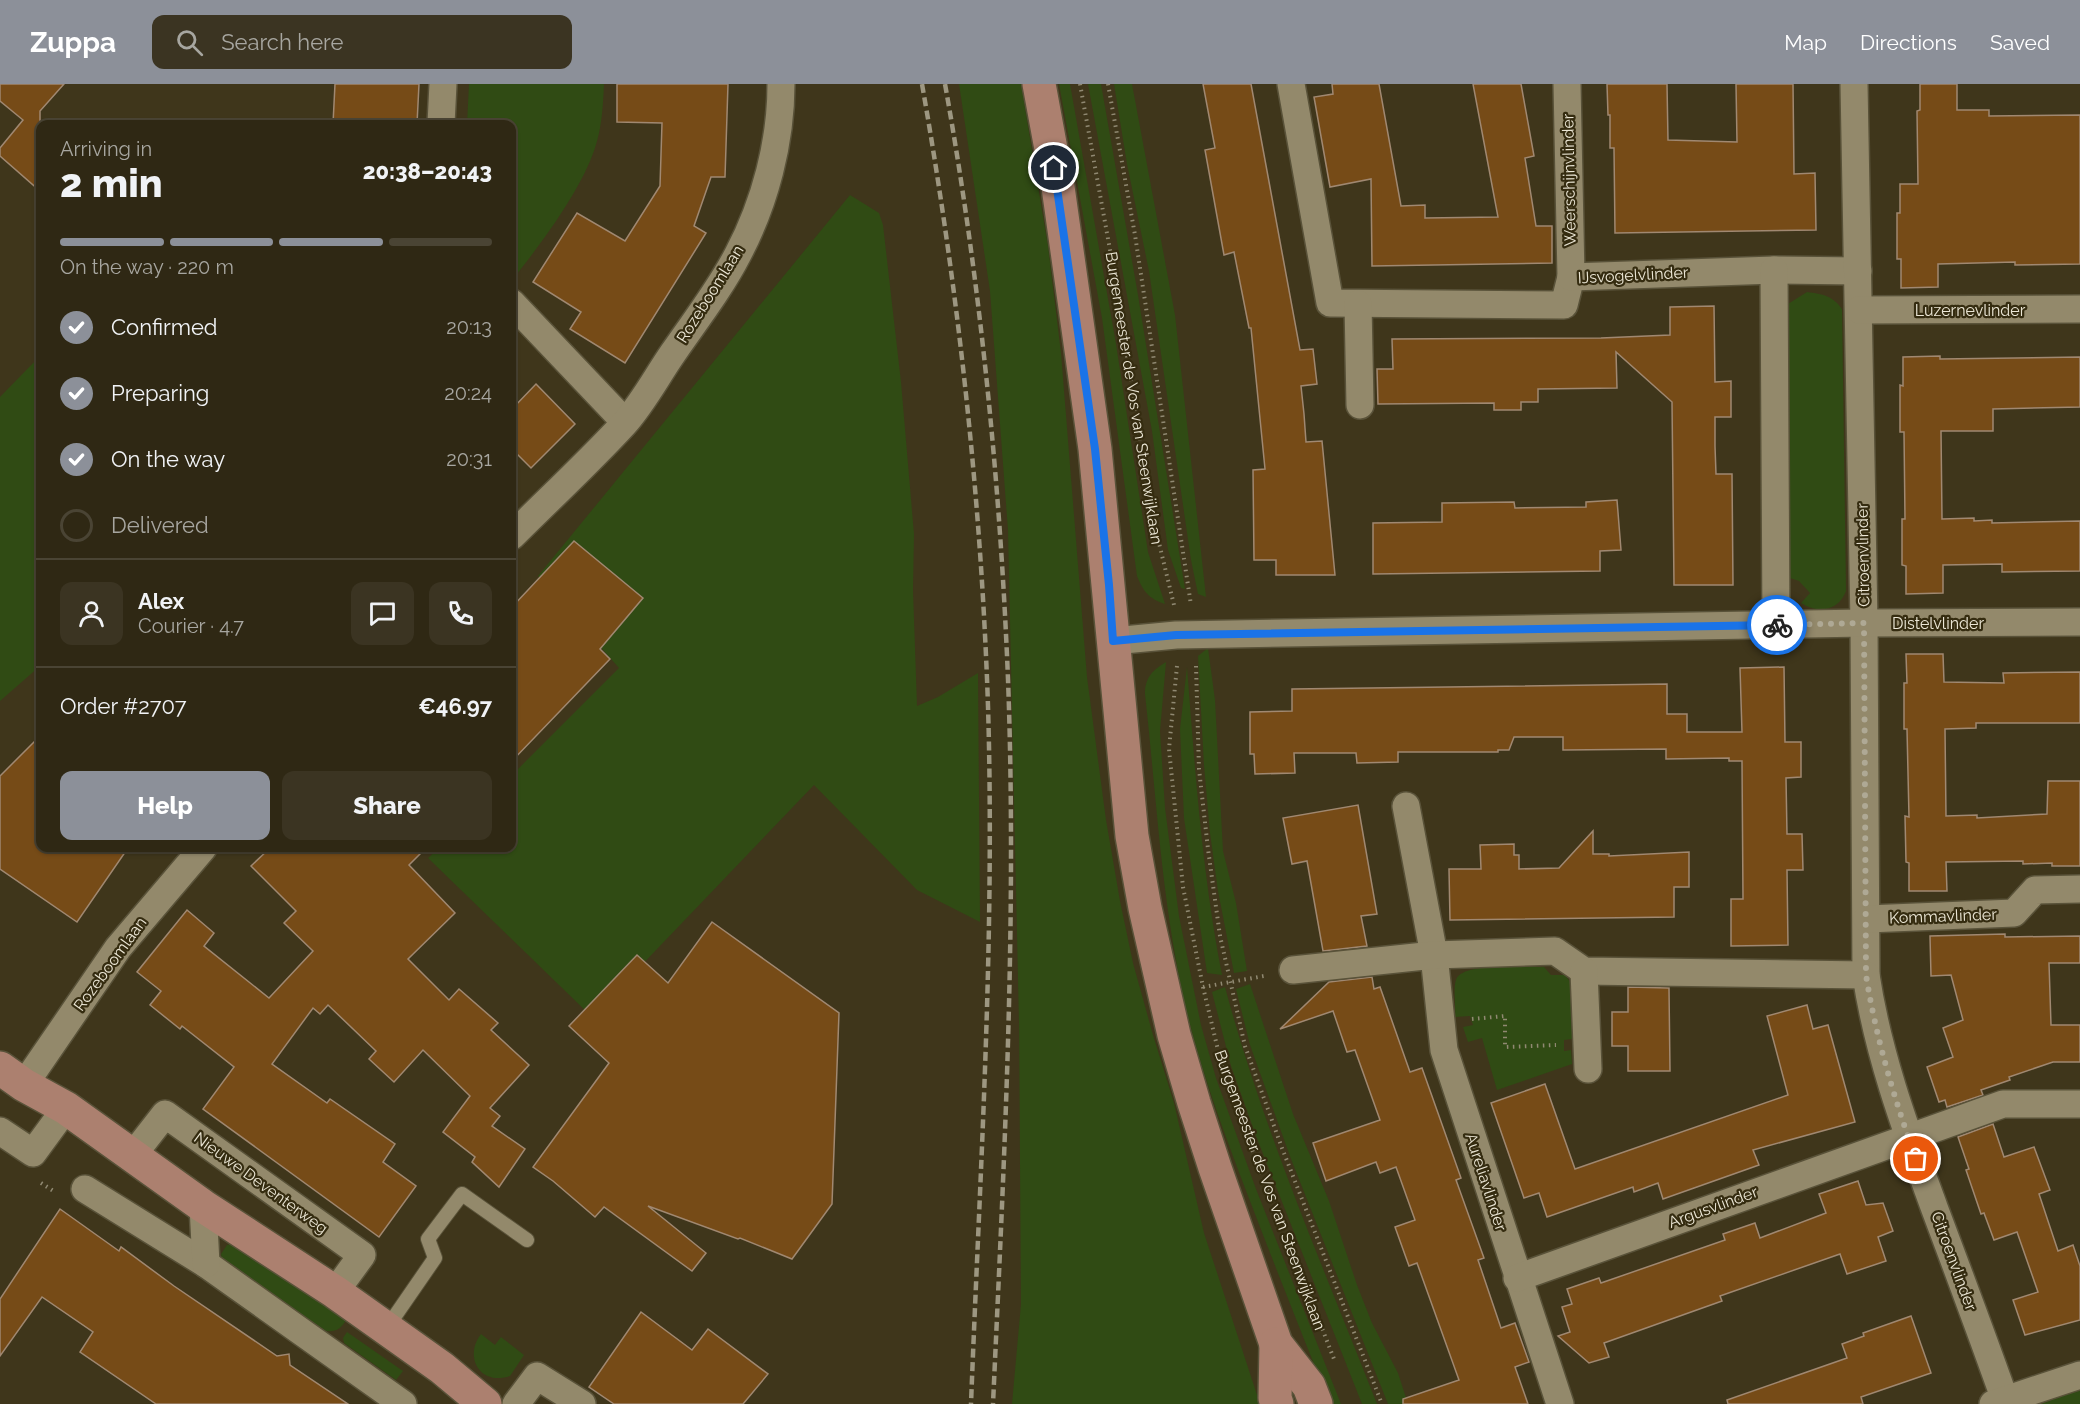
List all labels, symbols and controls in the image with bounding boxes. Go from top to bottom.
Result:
search box [152,15,572,69]
text: Zuppa [30,26,116,59]
icon: search [173,26,206,59]
text: Search here [221,29,343,55]
text: Map [1784,30,1827,55]
text: Directions [1860,30,1957,55]
text: Saved [1990,30,2050,55]
street label: Weerschijnvlinder [1558,113,1580,247]
text: Arriving in [60,137,152,161]
pin [1028,142,1079,193]
icon: home [1037,151,1070,184]
text: 20:38–20:43 [363,158,492,184]
text: 2 min [60,160,163,206]
street label: Rozeboomlaan [672,242,748,346]
street label: Burgemeester de Vos van Steenwijklaan [1101,250,1167,546]
text: On the way · 220 m [60,255,234,279]
street label: IJsvogelvlinder [1577,263,1689,287]
street label: Luzernevlinder [1915,301,2026,320]
icon: check [60,311,93,344]
text: Confirmed [111,314,218,340]
text: 20:13 [446,315,492,339]
icon: check [60,377,93,410]
text: Preparing [111,380,209,406]
text: 20:24 [444,381,492,405]
icon: check [60,443,93,476]
text: On the way [111,446,225,472]
text: 20:31 [446,447,492,471]
street label: Citroenvlinder [1853,503,1873,607]
text: Delivered [111,512,209,538]
button: person [60,582,123,645]
button: chat [351,582,414,645]
button: phone [429,582,492,645]
text: Alex [138,588,184,614]
courier [1747,595,1807,655]
icon: bike [1761,609,1794,642]
text: Courier · 4.7 [138,614,244,638]
street label: Distelvlinder [1892,614,1984,633]
text: Order #2707 [60,693,186,719]
text: €46.97 [418,693,492,719]
button: Help [60,771,270,840]
button: Share [282,771,492,840]
street label: Kommavlinder [1889,905,1998,927]
street label: Rozeboomlaan [70,913,150,1015]
street label: Burgemeester de Vos van Steenwijklaan [1210,1047,1330,1333]
street label: Nieuwe Deventerweg [190,1128,332,1238]
street label: Aureliavlinder [1461,1131,1511,1234]
pin [1890,1133,1941,1184]
icon: bag [1899,1142,1932,1175]
street label: Argusvlinder [1666,1182,1761,1232]
street label: Citroenvlinder [1927,1209,1981,1313]

